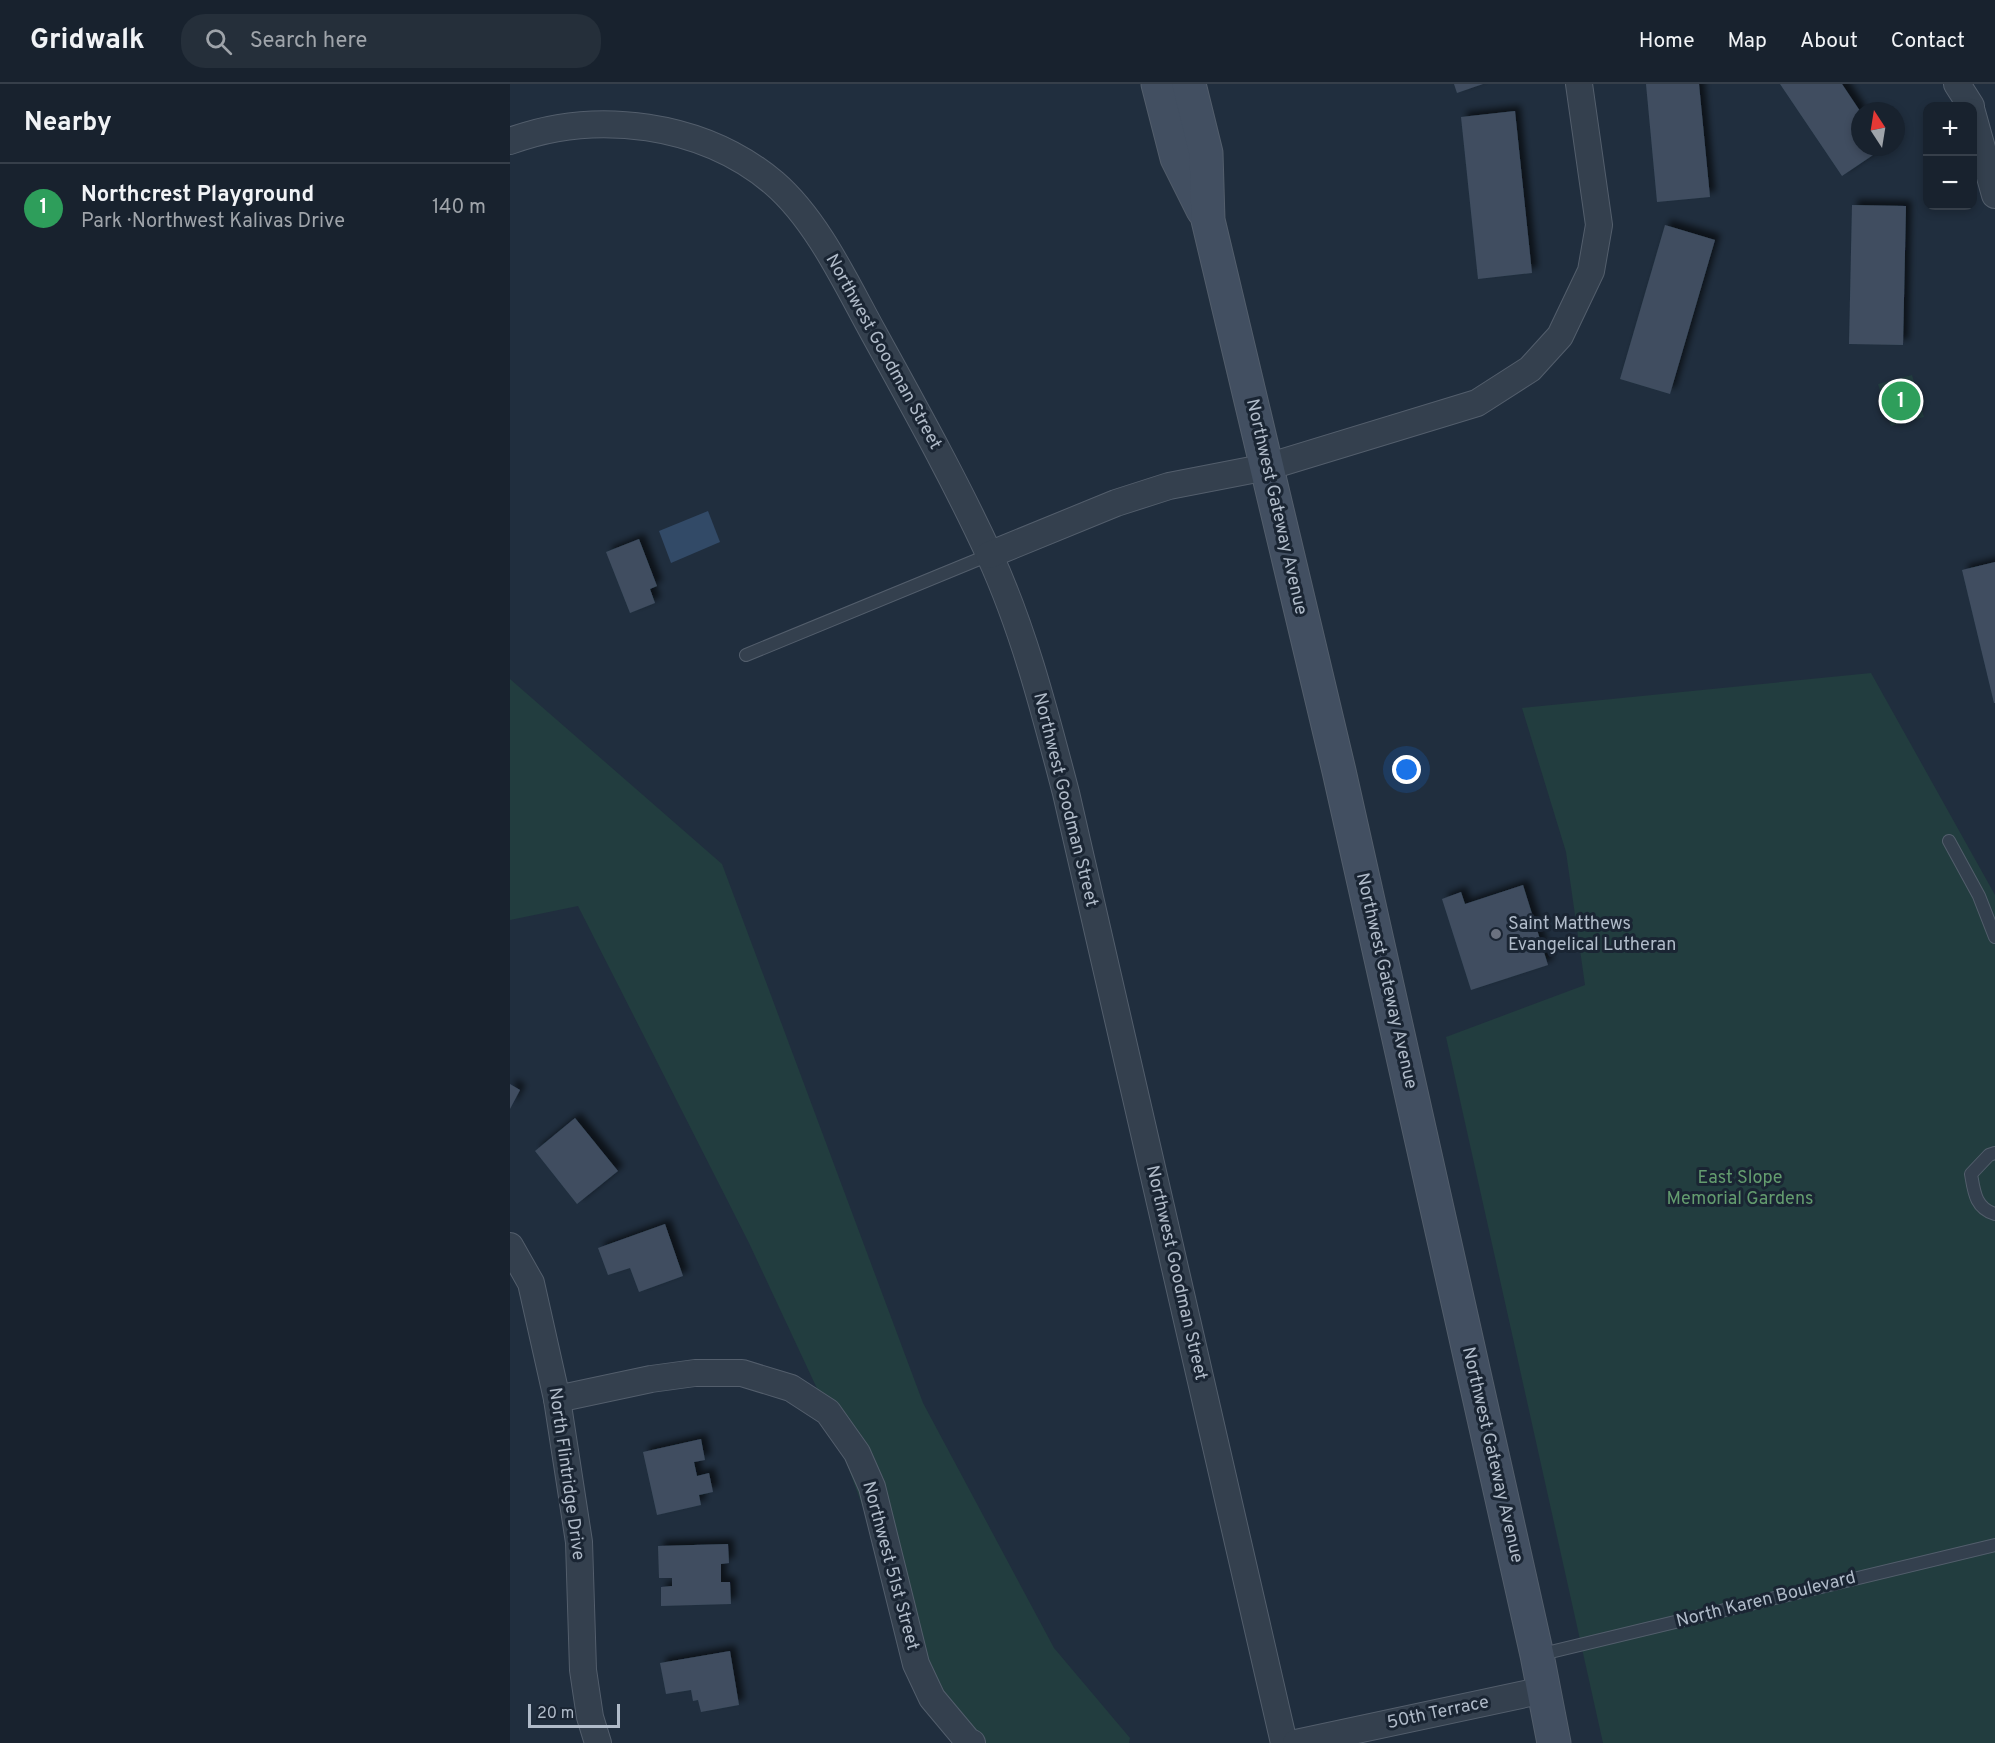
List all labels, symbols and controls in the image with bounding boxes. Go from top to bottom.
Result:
search box [181,14,601,68]
text: Gridwalk [30,23,145,59]
icon: search [202,25,235,58]
text: Search here [250,28,367,55]
text: Home [1639,28,1695,55]
text: Map [1728,28,1767,55]
text: About [1800,28,1858,55]
text: Contact [1891,28,1965,55]
north arrow [1851,102,1905,156]
map controls [1923,102,1977,210]
button: + [1923,102,1977,156]
text: Nearby [24,107,112,140]
button: − [1923,156,1977,210]
text: Northcrest Playground [81,182,314,209]
text: 1 [40,195,48,221]
text: 140 m [432,195,486,221]
text: Park · Northwest Kalivas Drive [81,209,345,235]
street label: Northwest Goodman Street [820,250,946,454]
pin: 1 [1882,378,1920,424]
street label: Northwest Gateway Avenue [1240,397,1312,617]
street label: Northwest Goodman Street [1027,690,1103,910]
your location [1392,755,1421,784]
street label: Northwest Gateway Avenue [1350,871,1422,1091]
place label: Saint Matthews Evangelical Lutheran [1508,913,1676,957]
marker: Saint Matthews Evangelical Lutheran [1489,927,1503,941]
street label: Northwest Goodman Street [1140,1163,1212,1383]
park label: East Slope Memorial Gardens [1667,1167,1813,1211]
street label: Northwest Gateway Avenue [1456,1345,1528,1565]
street label: North Flintridge Drive [542,1386,590,1562]
street label: Northwest 51st Street [856,1479,924,1653]
street label: North Karen Boulevard [1674,1567,1858,1633]
street label: 50th Terrace [1385,1691,1491,1735]
scale bar [528,1701,620,1728]
text: 20 m [537,1704,574,1724]

